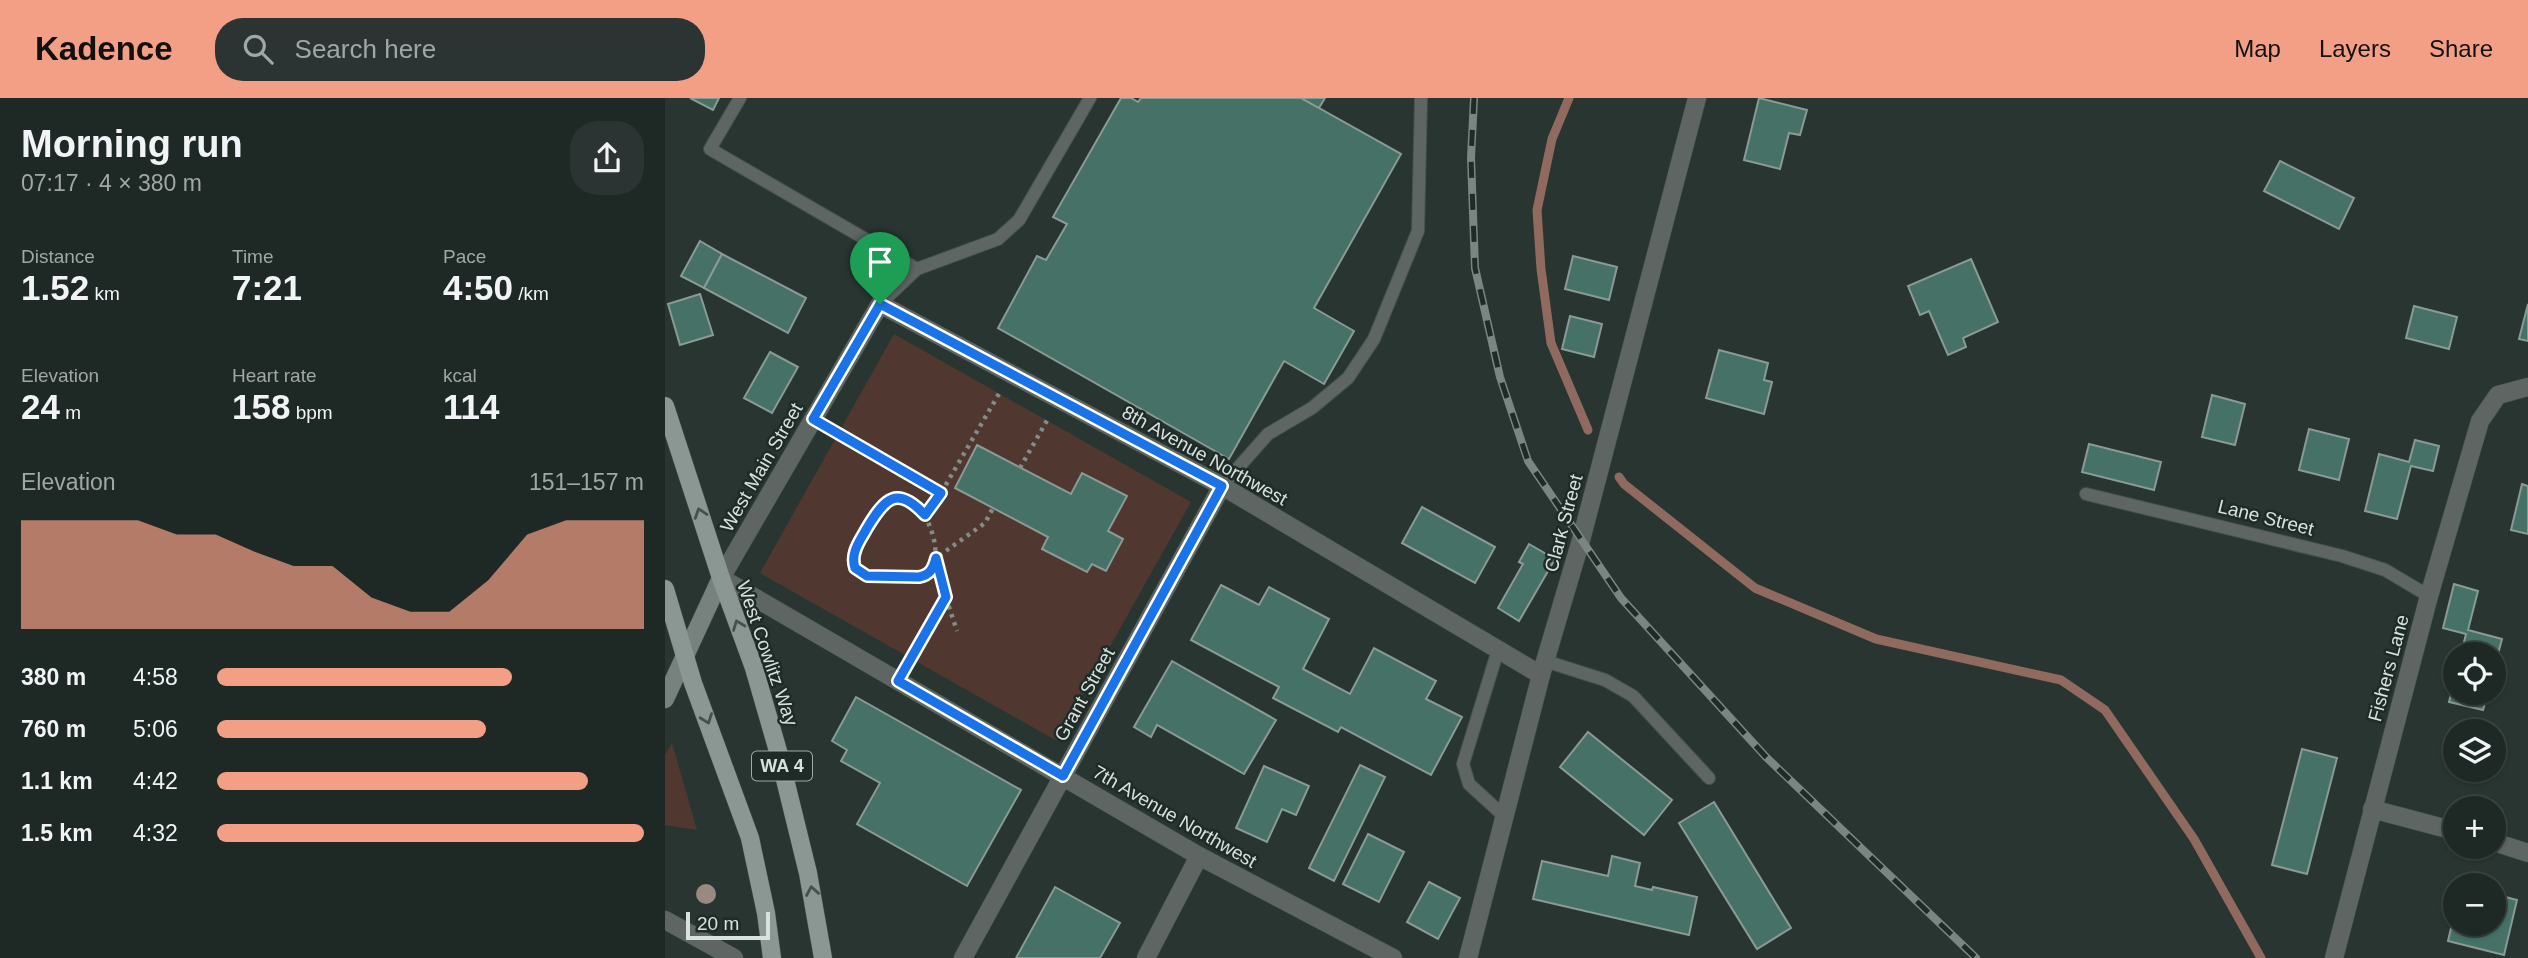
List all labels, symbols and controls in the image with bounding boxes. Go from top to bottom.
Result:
search box [215,18,705,81]
text: Kadence [35,30,173,67]
icon: search [239,30,277,68]
text: Search here [295,34,436,64]
text: Map [2234,35,2281,62]
text: Layers [2319,35,2391,62]
text: Share [2429,35,2493,62]
button: share [570,121,644,195]
text: Morning run [21,123,243,165]
text: 07:17 · 4 × 380 m [21,170,202,196]
pin [850,232,910,304]
icon: arrive [861,243,899,281]
text: Distance [21,246,95,267]
text: Time [232,246,274,267]
text: Pace [443,246,486,267]
text: 1.52 [21,268,89,307]
text: 7:21 [232,268,302,307]
text: 4:50 [443,268,513,307]
text: km [89,283,120,304]
text: /km [513,283,549,304]
text: Elevation [21,365,99,386]
text: Heart rate [232,365,316,386]
text: kcal [443,365,477,386]
text: 24 [21,387,60,426]
text: 158 [232,387,290,426]
text: 114 [443,387,499,426]
street label: West Main Street [716,398,807,535]
street label: 8th Avenue Northwest [1119,401,1292,510]
text: m [60,402,81,423]
text: bpm [290,402,333,423]
text: Elevation [21,469,116,495]
text: 151–157 m [529,469,644,495]
street label: Clark Street [1540,471,1587,574]
street label: Lane Street [2216,495,2317,540]
one-way arrow [693,508,708,520]
street label: West Cowlitz Way [733,578,802,729]
street label: Fishers Lane [2364,612,2413,724]
one-way arrow [732,619,746,631]
map controls [2443,642,2506,936]
button: locate [2443,642,2506,705]
street label: Grant Street [1050,643,1119,745]
text: 380 m [21,664,86,690]
text: 4:58 [133,664,178,690]
one-way arrow [699,713,713,725]
text: 760 m [21,716,86,742]
text: 5:06 [133,716,178,742]
button: layers [2443,719,2506,782]
road number: WA 4 [752,752,812,780]
street label: 7th Avenue Northwest [1089,761,1261,872]
text: 1.1 km [21,768,93,794]
text: 4:42 [133,768,178,794]
button: + [2443,796,2506,859]
text: 1.5 km [21,820,93,846]
text: 4:32 [133,820,178,846]
button: − [2443,873,2506,936]
one-way arrow [805,885,820,897]
scale bar [686,909,770,941]
text: 20 m [697,913,739,934]

